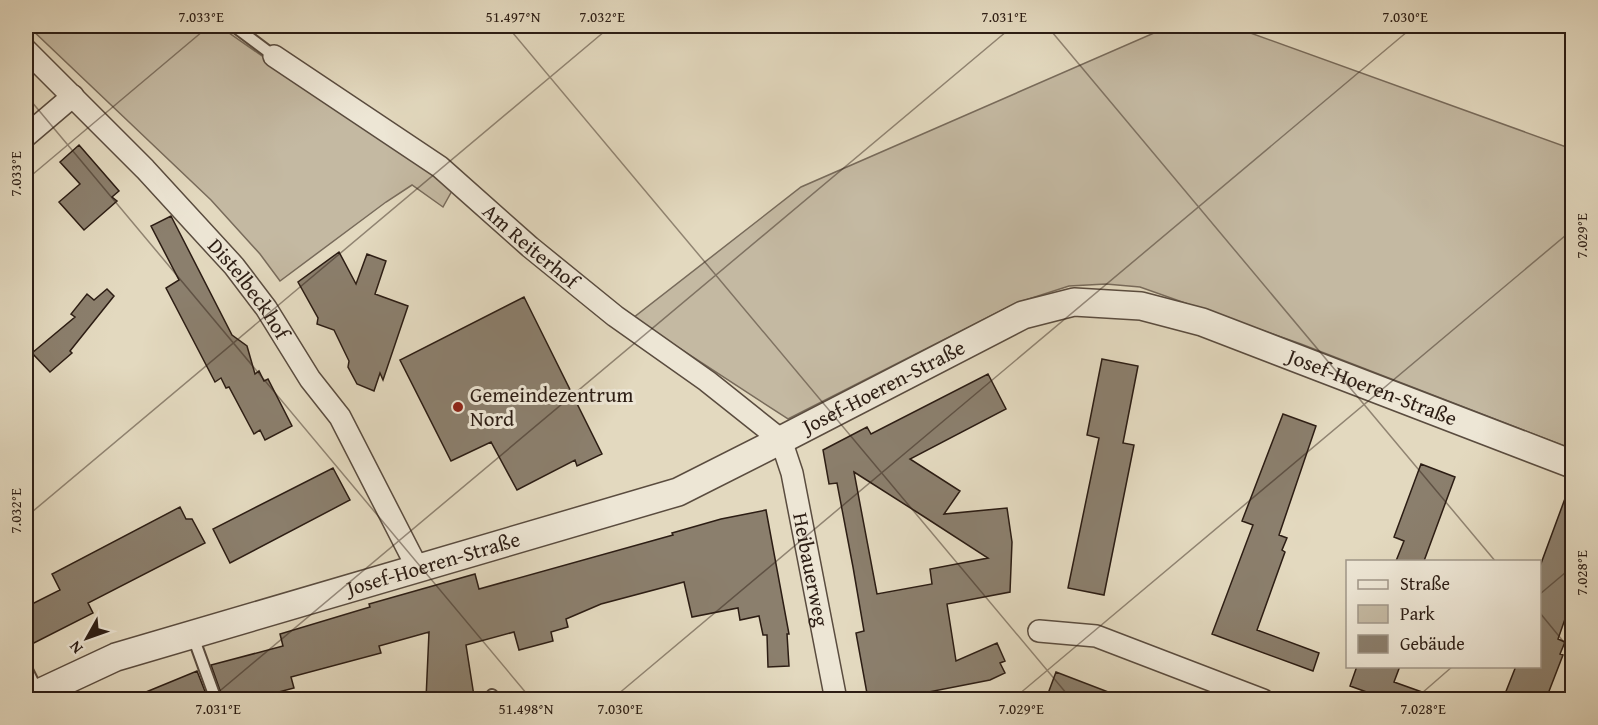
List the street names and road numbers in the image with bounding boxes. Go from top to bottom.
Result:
street label: Am Reiterhof [476,196,587,297]
street label: Distelbeckhof [201,231,299,347]
street label: Josef-Hoeren-Straße [794,331,970,443]
street label: Josef-Hoeren-Straße [1280,339,1462,434]
street label: Heibauerweg [785,510,837,629]
street label: Josef-Hoeren-Straße [340,523,524,604]

